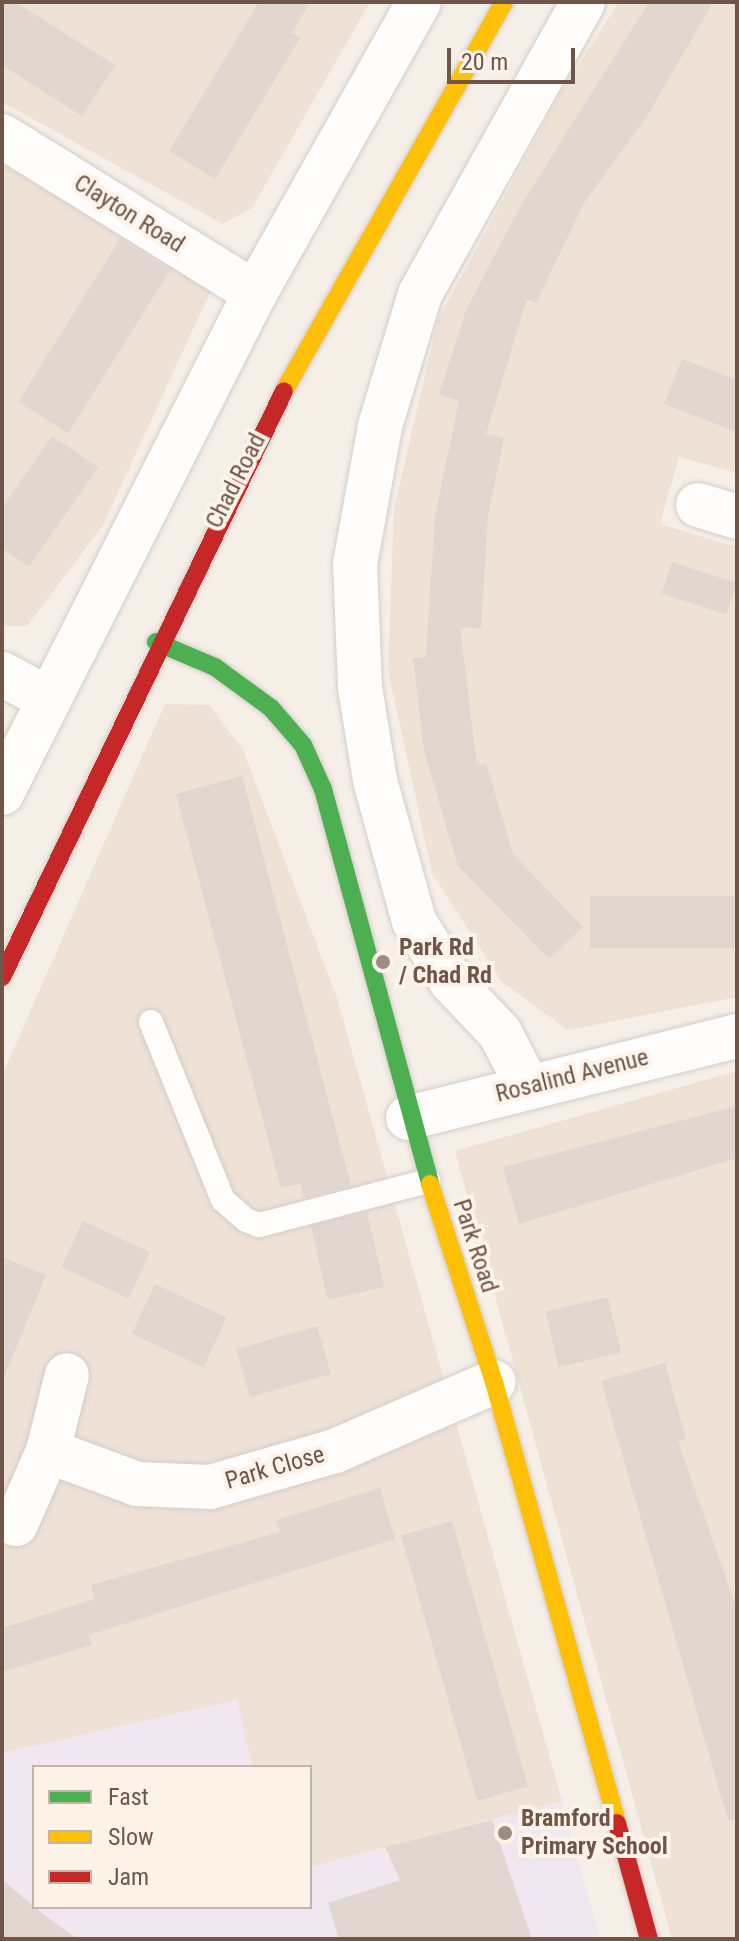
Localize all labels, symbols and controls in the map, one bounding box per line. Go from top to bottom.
scale bar [451,32,579,82]
text: 20 m [461,48,508,76]
street label: Clayton Road [69,169,189,259]
street label: Chad Road [200,429,272,533]
place label: Park Rd / Chad Rd [399,934,492,990]
marker: Park Rd / Chad Rd [374,953,392,971]
street label: Rosalind Avenue [493,1043,651,1109]
street label: Park Road [446,1196,504,1296]
street label: Park Close [222,1440,328,1496]
legend [32,1765,312,1909]
text: Fast [108,1783,149,1811]
place label: Bramford Primary School [521,1805,668,1861]
text: Slow [108,1823,154,1851]
marker: Bramford Primary School [496,1824,514,1842]
text: Jam [108,1863,149,1891]

